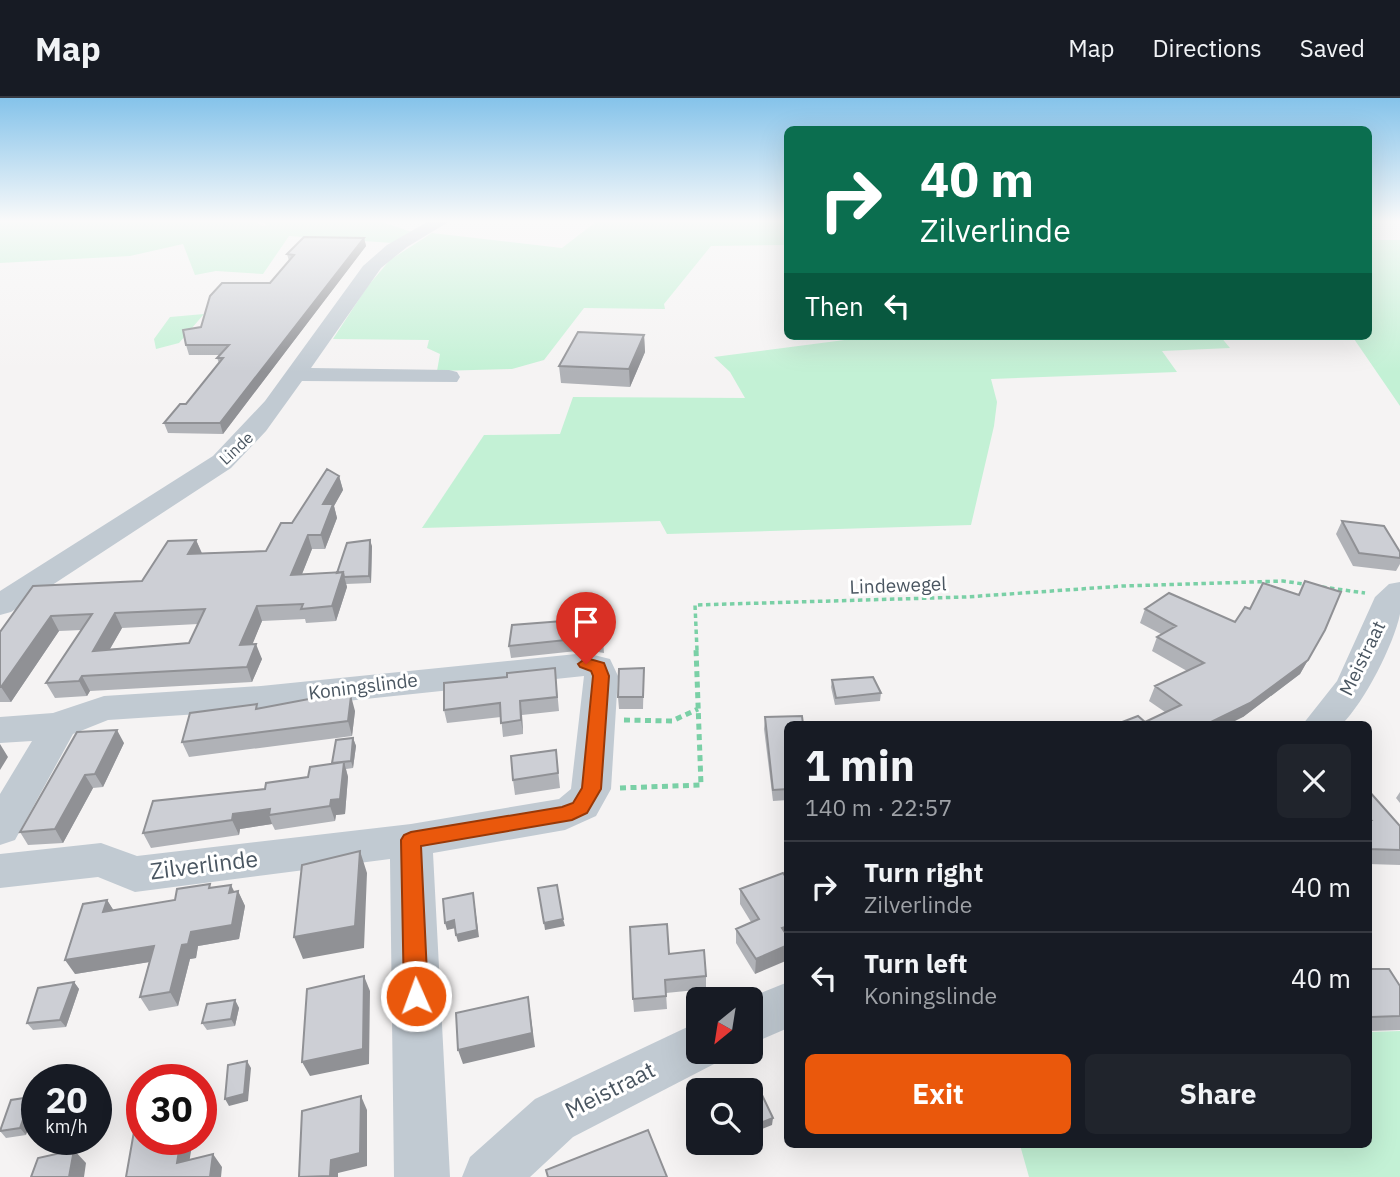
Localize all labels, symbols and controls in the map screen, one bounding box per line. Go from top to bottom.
text: Map [35,27,101,70]
text: Map [1068,32,1114,64]
text: Directions [1152,32,1262,64]
text: Saved [1300,32,1365,64]
text: 40 m [920,147,1034,210]
icon: right [805,154,896,245]
text: Zilverlinde [920,209,1071,251]
icon: left [878,287,916,325]
text: Then [805,289,864,323]
street label: Linde [215,427,257,469]
street label: Lindewegel [849,571,947,599]
pin [556,592,616,664]
icon: arrive [567,603,605,641]
street label: Meistraat [1334,617,1390,699]
street label: Koningslinde [307,667,419,705]
text: 1 min [805,738,915,793]
button: close [1277,744,1351,818]
text: 140 m · 22:57 [805,792,952,822]
street label: Zilverlinde [148,843,259,885]
text: Turn right [864,855,983,889]
icon: right [805,868,843,906]
text: 40 m [1291,870,1351,904]
text: Zilverlinde [864,889,972,919]
text: Turn left [864,946,967,980]
position arrow [379,959,453,1033]
icon: left [805,959,843,997]
text: 40 m [1291,961,1351,995]
text: Koningslinde [864,980,997,1010]
north arrow [686,987,763,1064]
map controls [686,987,763,1155]
street label: Meistraat [559,1054,660,1125]
button: Exit [805,1054,1071,1134]
button: Share [1085,1054,1351,1134]
speed limit sign: 30 [126,1064,217,1155]
text: 20 [45,1077,88,1123]
button: search [686,1078,763,1155]
text: km/h [45,1115,88,1138]

